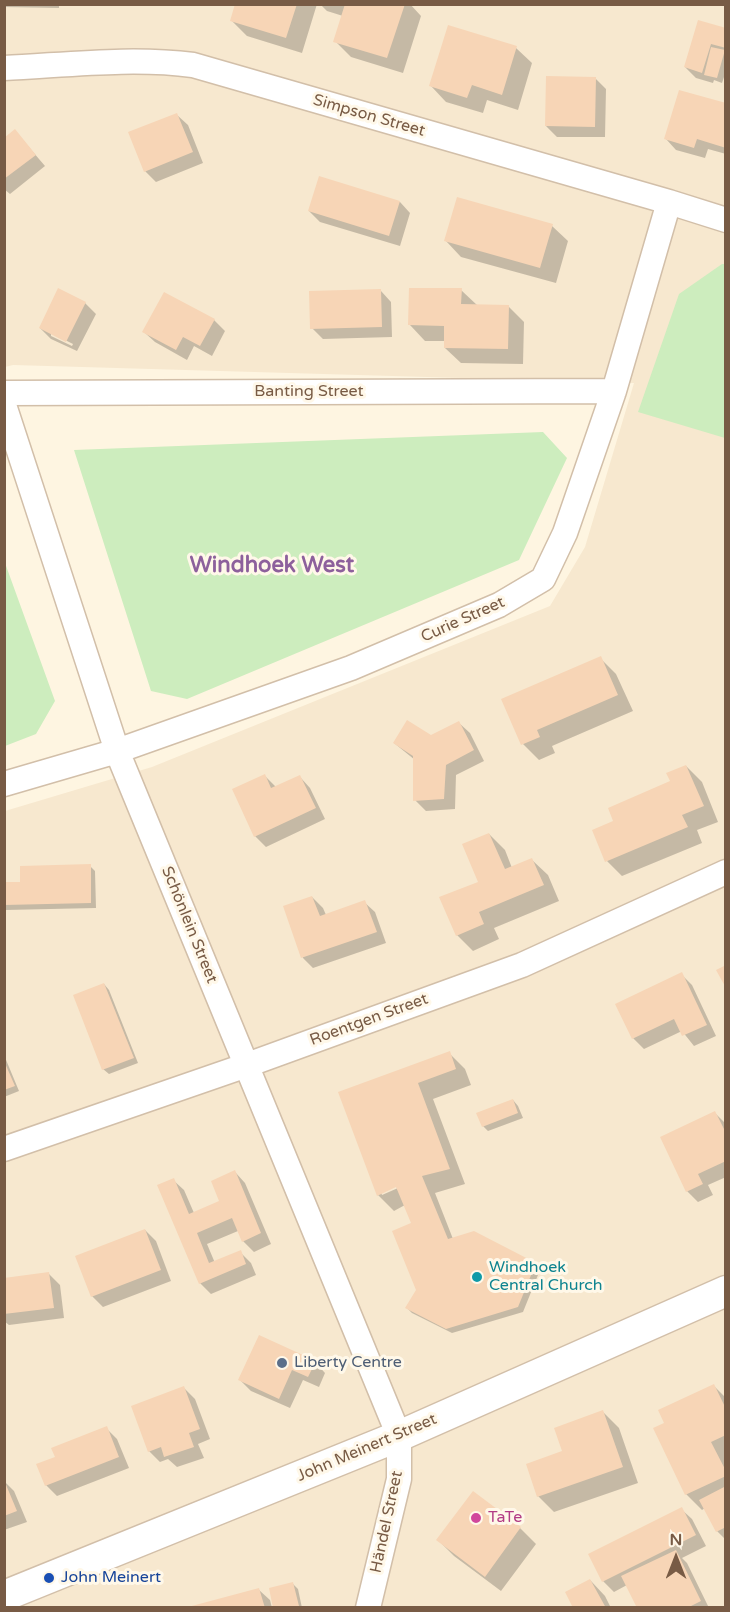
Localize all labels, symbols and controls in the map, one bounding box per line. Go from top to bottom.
street label: Simpson Street [311,91,427,141]
street label: Banting Street [254,382,364,402]
district label: Windhoek West [190,553,354,579]
street label: Curie Street [418,593,508,647]
street label: Schönlein Street [157,864,221,986]
street label: Roentgen Street [307,990,431,1050]
place label: Windhoek Central Church [489,1258,603,1296]
marker: Windhoek Central Church [470,1270,484,1284]
place label: Liberty Centre [294,1353,402,1373]
marker: Liberty Centre [275,1356,289,1370]
street label: John Meinert Street [294,1410,440,1486]
street label: Händel Street [367,1469,407,1575]
place label: TaTe [488,1508,522,1528]
marker: TaTe [469,1511,483,1525]
north arrow [646,1528,706,1588]
text: N [670,1530,682,1550]
place label: John Meinert [61,1568,161,1588]
marker: John Meinert [42,1571,56,1585]

